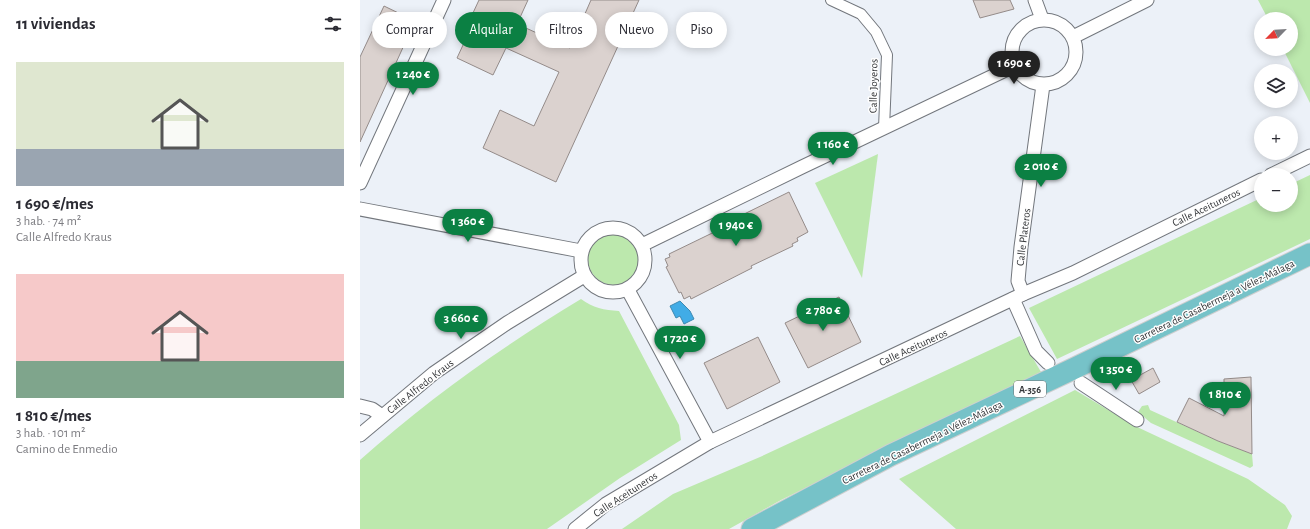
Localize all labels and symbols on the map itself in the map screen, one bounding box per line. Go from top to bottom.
north arrow [1254,12,1298,56]
pin: 1 690 € [977,51,1051,85]
street label: Calle Joyeros [868,59,879,113]
pin: 1 240 € [376,62,450,96]
pin: 1 160 € [796,132,870,166]
pin: 2 010 € [1004,154,1078,188]
street label: Calle Aceituneros [1171,186,1242,229]
street label: Calle Plateros [1014,208,1032,267]
pin: 1 360 € [431,209,505,243]
pin: 1 940 € [699,213,773,247]
street label: Carretera de Casabermeja a Vélez-Málaga [1132,258,1296,345]
pin: 2 780 € [786,298,860,332]
pin: 3 660 € [424,306,498,340]
pin: 1 720 € [643,326,717,360]
street label: Calle Aceituneros [877,327,949,368]
street label: Calle Alfredo Kraus [385,357,456,416]
pin: 1 350 € [1079,357,1153,391]
road number: A-356 [1014,381,1046,397]
pin: 1 810 € [1188,382,1262,416]
street label: Carretera de Casabermeja a Vélez-Málaga [840,399,1004,486]
street label: Calle Aceituneros [591,470,659,519]

